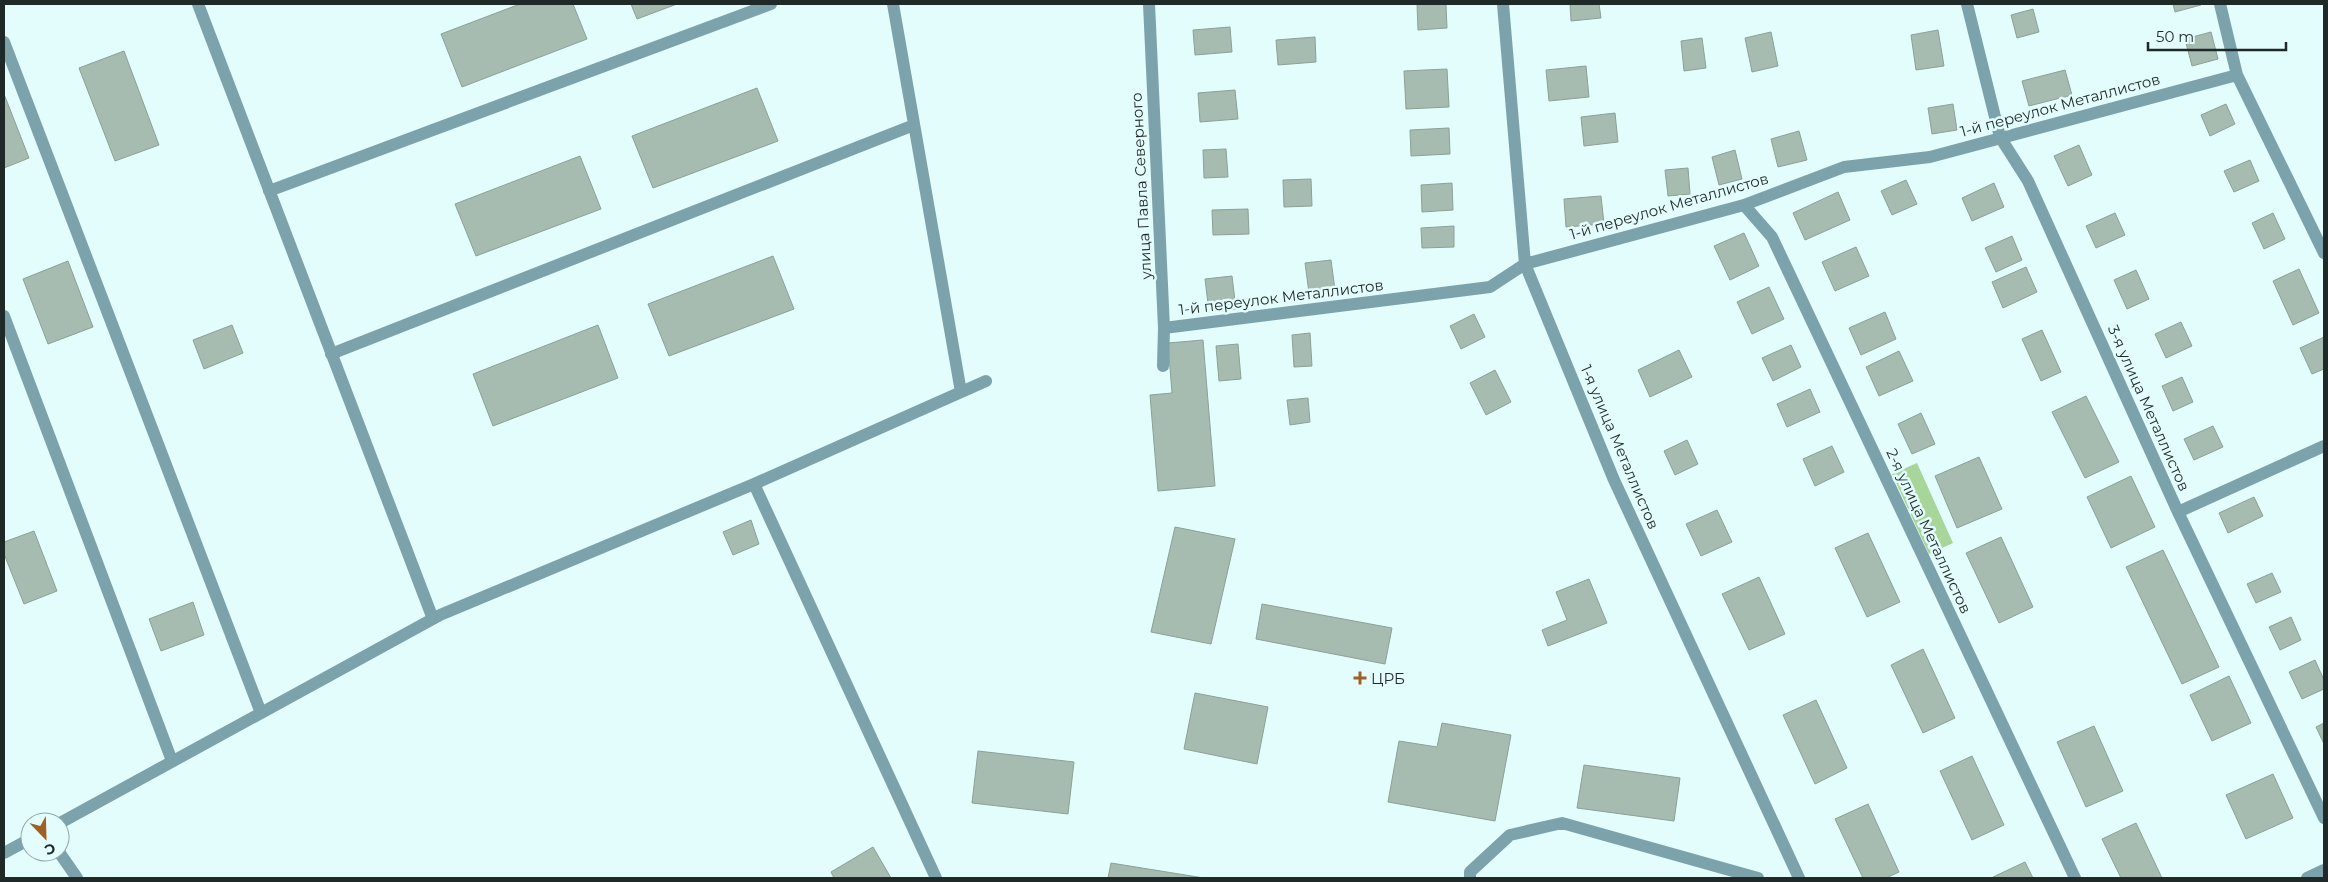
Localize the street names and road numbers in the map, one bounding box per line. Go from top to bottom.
street label: 1-й переулок Металлистов [1958,69,2162,141]
street label: улица Павла Северного [1127,92,1155,281]
street label: 1-й переулок Металлистов [1567,168,1771,244]
street label: 1-й переулок Металлистов [1178,275,1384,319]
street label: 3-я улица Металлистов [2104,322,2194,494]
street label: 1-я улица Металлистов [1577,362,1663,532]
street label: 2-я улица Металлистов [1882,446,1976,616]

